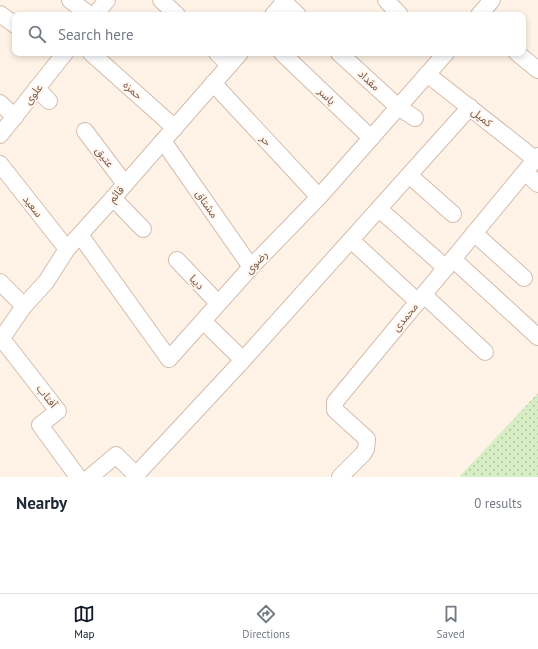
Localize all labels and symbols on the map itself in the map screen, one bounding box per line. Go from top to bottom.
street label: مقداد [355,66,383,94]
street label: حمزه [120,78,146,103]
street label: علوی [21,81,46,107]
street label: یاسر [314,84,339,108]
street label: کمیل [469,104,496,130]
street label: حر [257,131,275,149]
street label: عتیق [93,144,118,171]
street label: قائم [105,183,129,206]
street label: مشتاق [192,187,222,221]
street label: سعید [20,192,46,220]
street label: رضوی [242,247,270,277]
street label: دیبا [187,272,207,292]
street label: محمدی [389,300,421,334]
street label: آفتاب [33,382,61,411]

